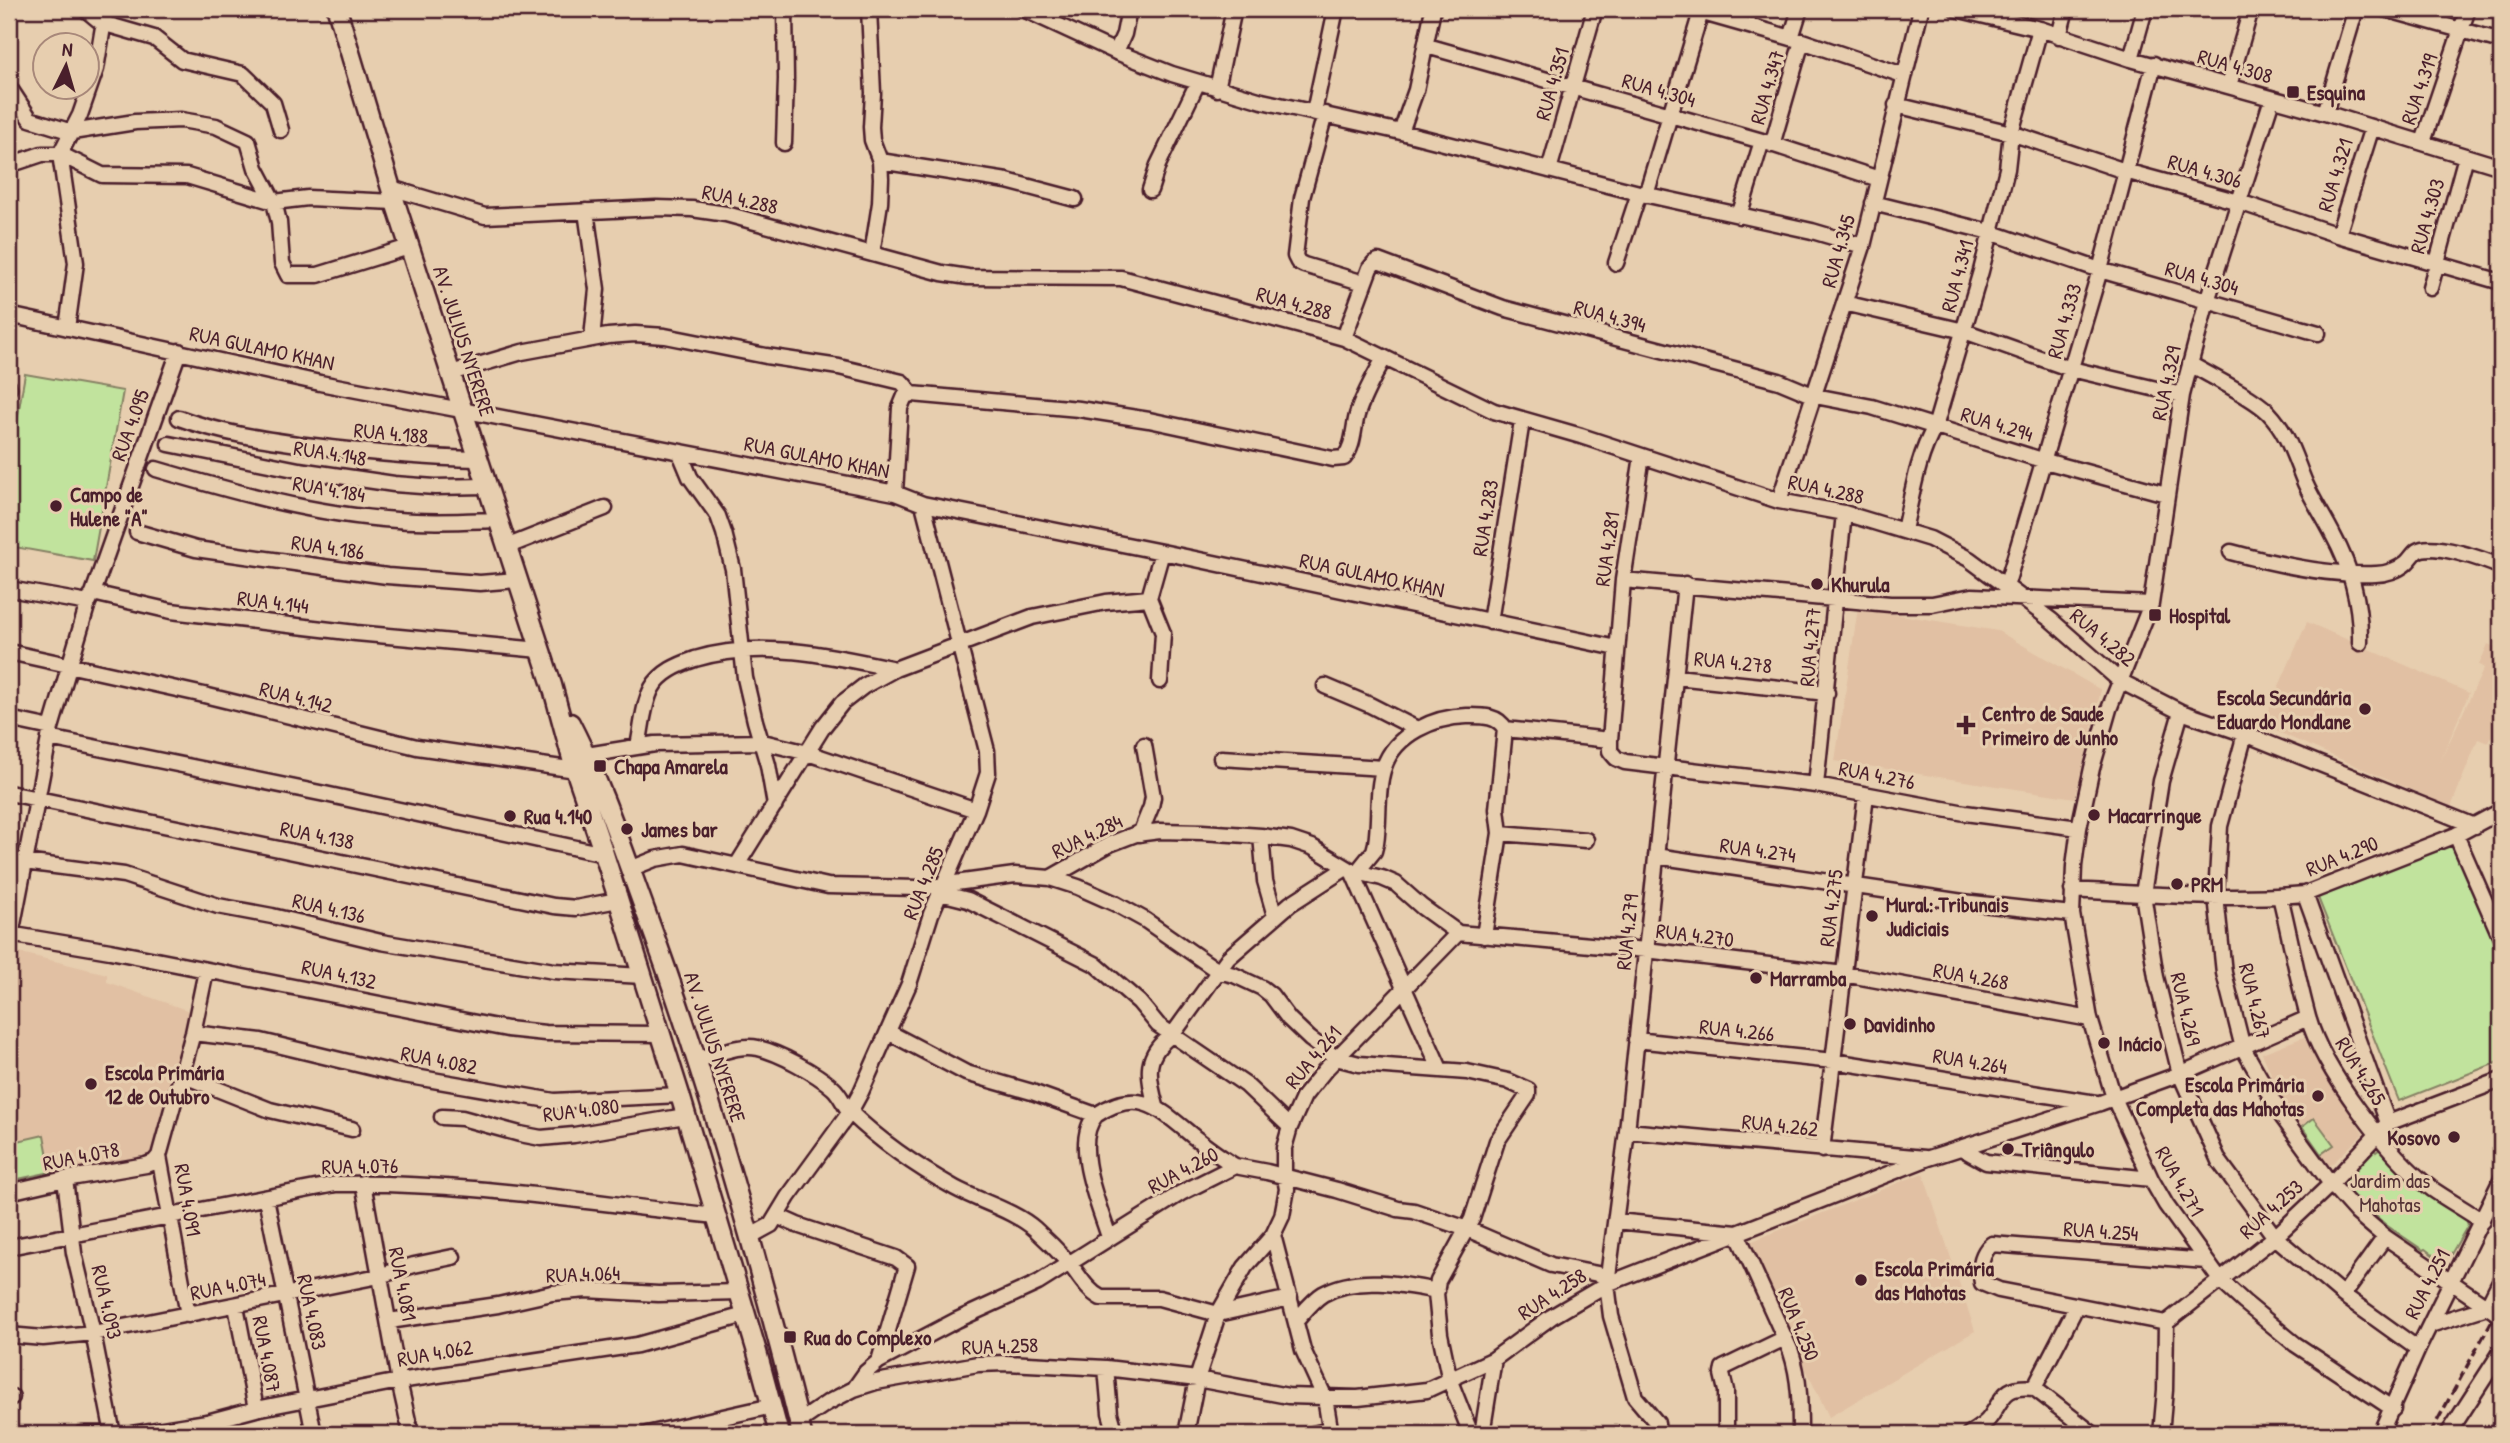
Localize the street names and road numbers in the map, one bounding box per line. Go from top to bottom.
street label: RUA 4.308 [2194,42,2276,90]
street label: RUA 4.351 [1528,44,1576,124]
street label: RUA 4.347 [1743,46,1791,128]
street label: RUA 4.319 [2393,49,2445,128]
street label: RUA 4.304 [1619,66,1699,114]
street label: RUA 4.321 [2310,135,2360,215]
street label: RUA 4.306 [2165,147,2245,195]
street label: RUA 4.303 [2402,175,2452,257]
street label: RUA 4.288 [700,177,780,221]
street label: RUA 4.345 [1814,211,1862,291]
street label: RUA 4.341 [1933,237,1981,315]
street label: RUA 4.304 [2162,254,2242,302]
street label: AV. JULIUS NYERERE [426,262,502,420]
street label: RUA 4.288 [1253,279,1335,327]
street label: RUA 4.333 [2039,280,2089,362]
street label: RUA 4.394 [1571,292,1649,340]
street label: RUA GULAMO KHAN [187,319,337,377]
street label: RUA 4.329 [2144,343,2188,423]
street label: RUA 4.095 [104,385,156,465]
street label: RUA 4.294 [1957,399,2037,449]
street label: RUA 4.188 [353,415,429,451]
street label: RUA GULAMO KHAN [742,429,892,485]
street label: RUA 4.148 [292,433,368,473]
street label: RUA 4.288 [1786,467,1866,511]
street label: RUA 4.184 [290,468,368,510]
street label: RUA 4.283 [1465,478,1505,558]
street label: RUA 4.281 [1587,510,1627,588]
street label: RUA 4.186 [290,528,366,566]
street label: RUA GULAMO KHAN [1297,546,1447,604]
street label: RUA 4.144 [236,583,311,621]
street label: RUA 4.282 [2064,601,2142,673]
street label: RUA 4.277 [1792,606,1828,688]
street label: RUA 4.278 [1693,644,1773,680]
street label: RUA 4.142 [257,674,336,720]
street label: RUA 4.276 [1836,753,1918,797]
street label: RUA 4.284 [1047,806,1127,866]
street label: RUA 4.138 [278,814,356,856]
street label: RUA 4.290 [2302,828,2382,884]
street label: RUA 4.274 [1718,830,1798,870]
street label: RUA 4.285 [895,842,951,924]
street label: RUA 4.275 [1812,868,1850,948]
street label: RUA 4.136 [290,886,368,930]
street label: RUA 4.279 [1609,892,1645,972]
street label: RUA 4.270 [1654,916,1736,954]
street label: RUA 4.132 [299,952,379,996]
street label: RUA 4.268 [1931,955,2011,997]
street label: RUA 4.267 [2232,960,2278,1042]
street label: AV. JULIUS NYERERE [677,968,753,1126]
street label: RUA 4.269 [2163,969,2209,1049]
street label: RUA 4.266 [1698,1012,1776,1048]
street label: RUA 4.261 [1278,1019,1348,1095]
street label: RUA 4.265 [2329,1031,2393,1111]
street label: RUA 4.082 [399,1038,480,1082]
street label: RUA 4.264 [1931,1041,2009,1081]
street label: RUA 4.080 [541,1091,621,1129]
street label: RUA 4.262 [1740,1107,1820,1143]
street label: RUA 4.078 [40,1134,122,1178]
street label: RUA 4.260 [1143,1139,1223,1201]
street label: RUA 4.271 [2148,1141,2212,1221]
street label: RUA 4.076 [321,1151,399,1181]
street label: RUA 4.091 [167,1161,209,1239]
street label: RUA 4.253 [2233,1173,2309,1245]
street label: RUA 4.254 [2063,1214,2140,1248]
street label: RUA 4.251 [2397,1244,2457,1324]
street label: RUA 4.081 [382,1245,424,1323]
street label: RUA 4.064 [545,1258,621,1290]
street label: RUA 4.258 [1512,1261,1592,1327]
street label: RUA 4.093 [84,1262,130,1342]
street label: RUA 4.074 [188,1264,268,1308]
street label: RUA 4.083 [290,1272,334,1352]
street label: RUA 4.250 [1771,1283,1827,1365]
street label: RUA 4.087 [245,1313,289,1395]
street label: RUA 4.258 [961,1330,1039,1362]
street label: RUA 4.062 [395,1332,475,1374]

